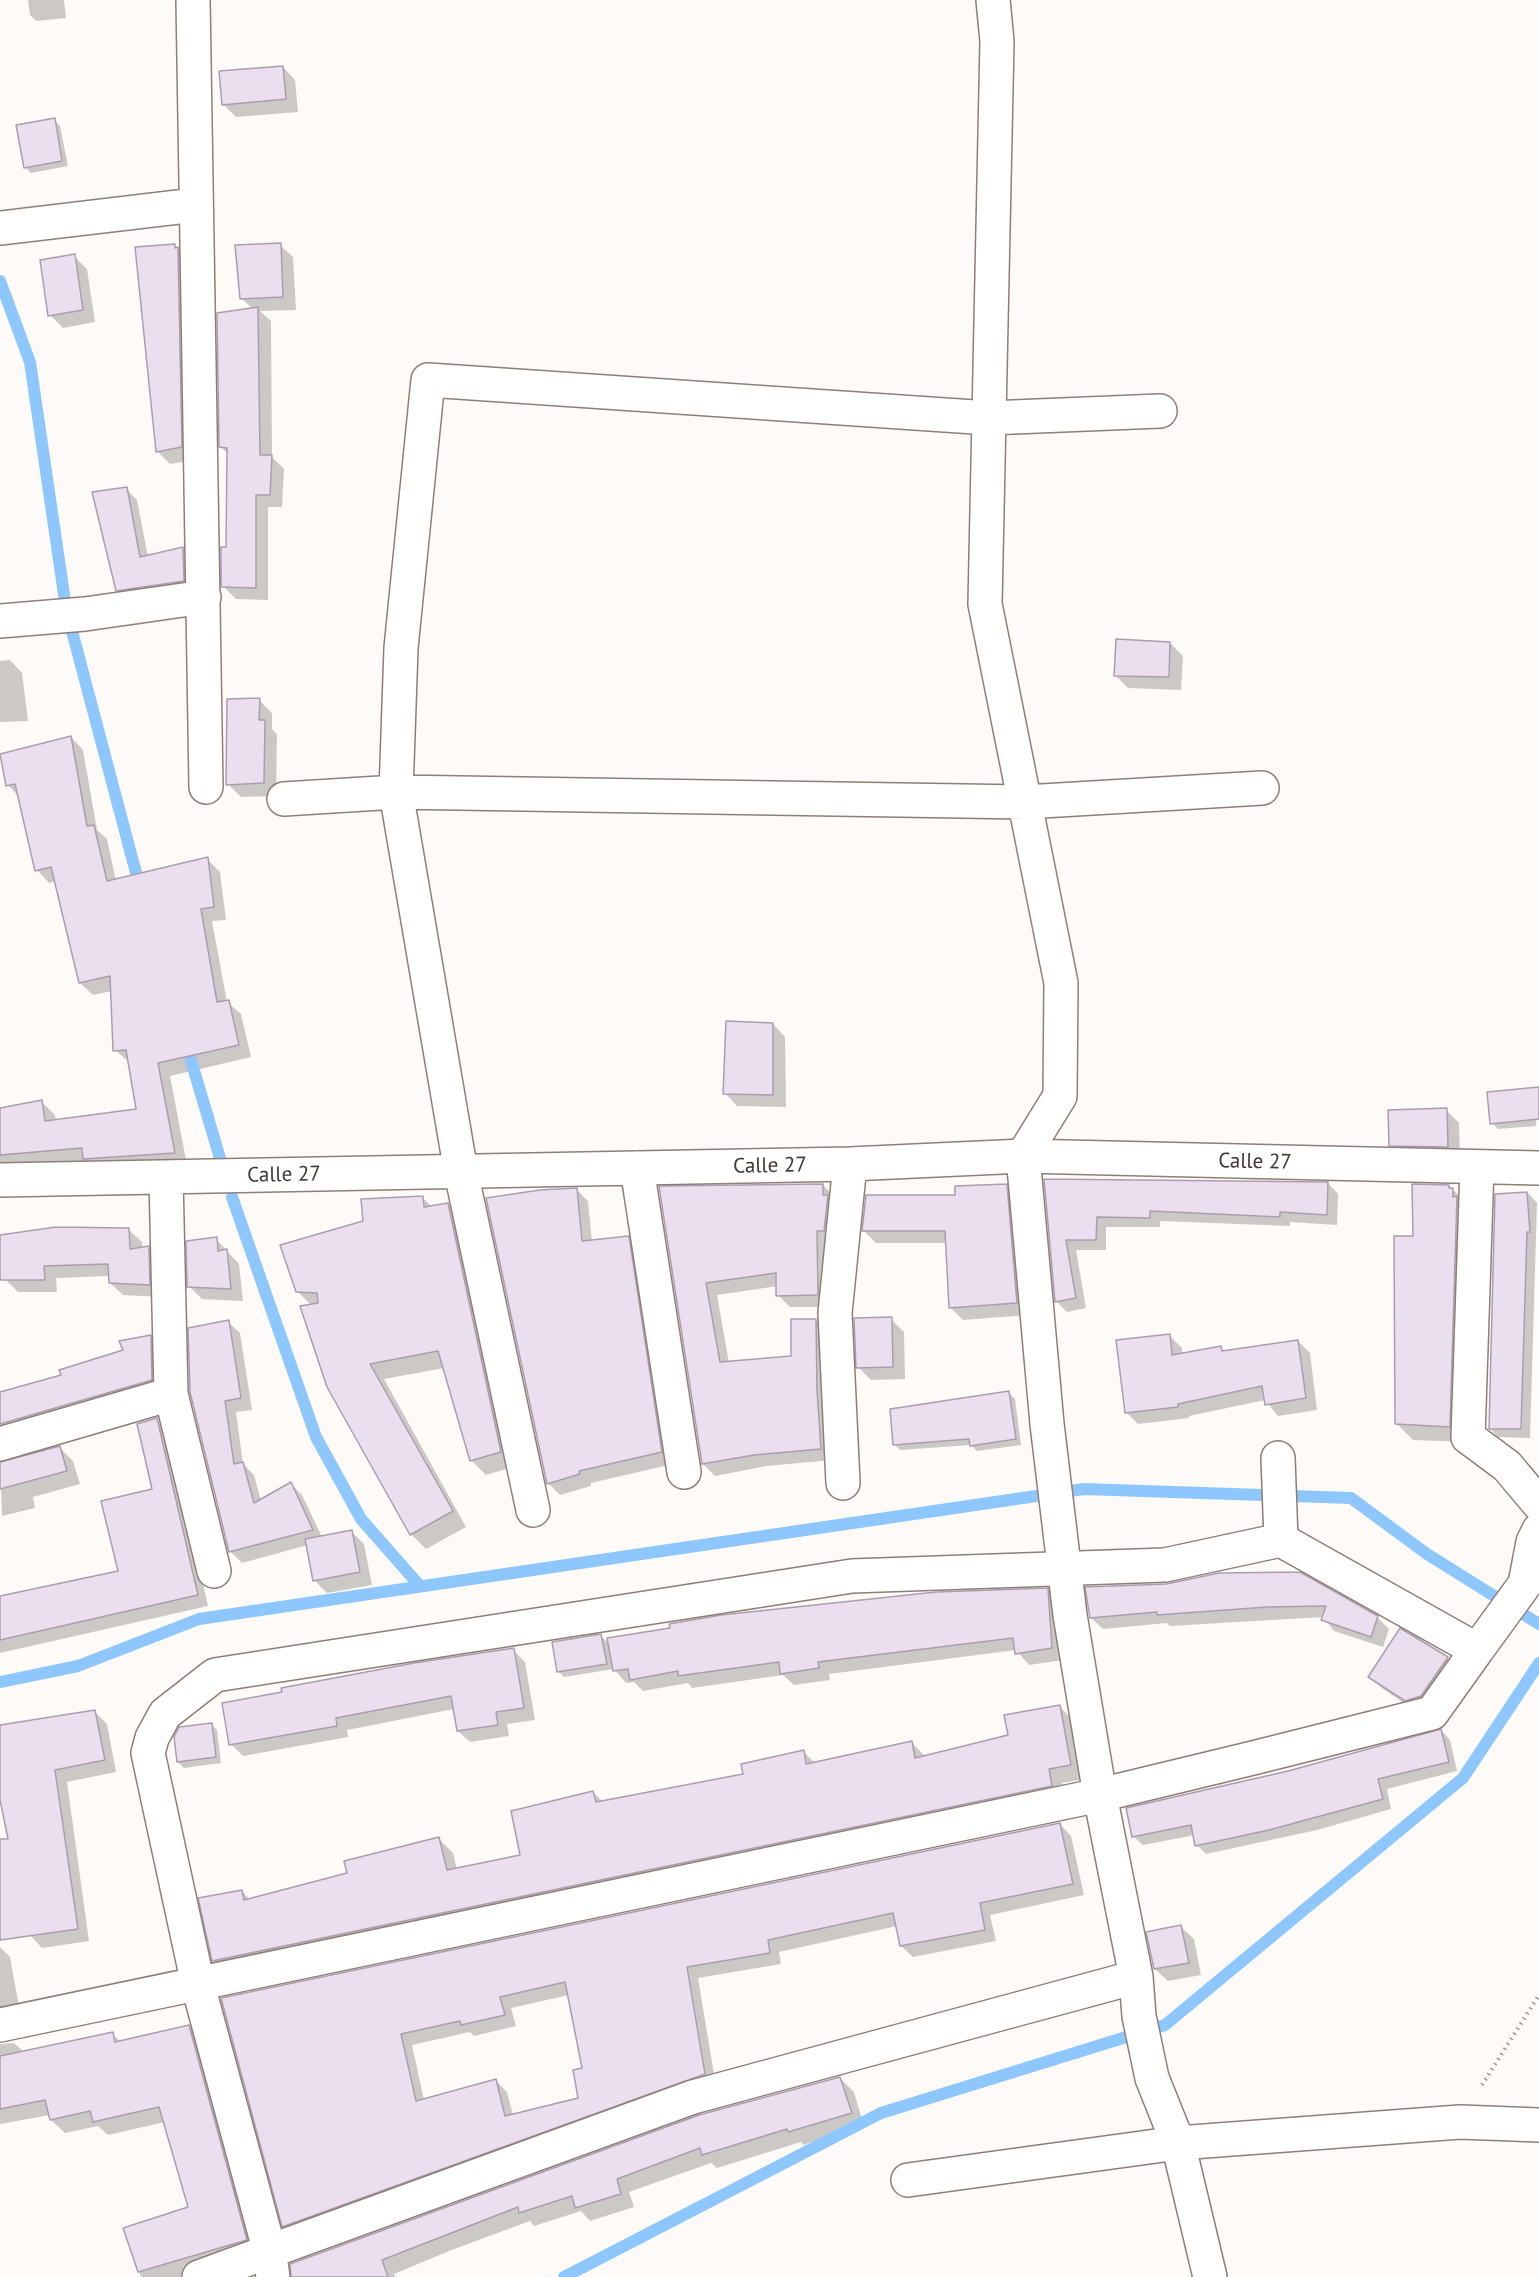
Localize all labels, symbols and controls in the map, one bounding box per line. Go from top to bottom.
street label: Calle 27 [1218,1149,1292,1175]
street label: Calle 27 [733,1153,807,1179]
street label: Calle 27 [247,1162,321,1188]

